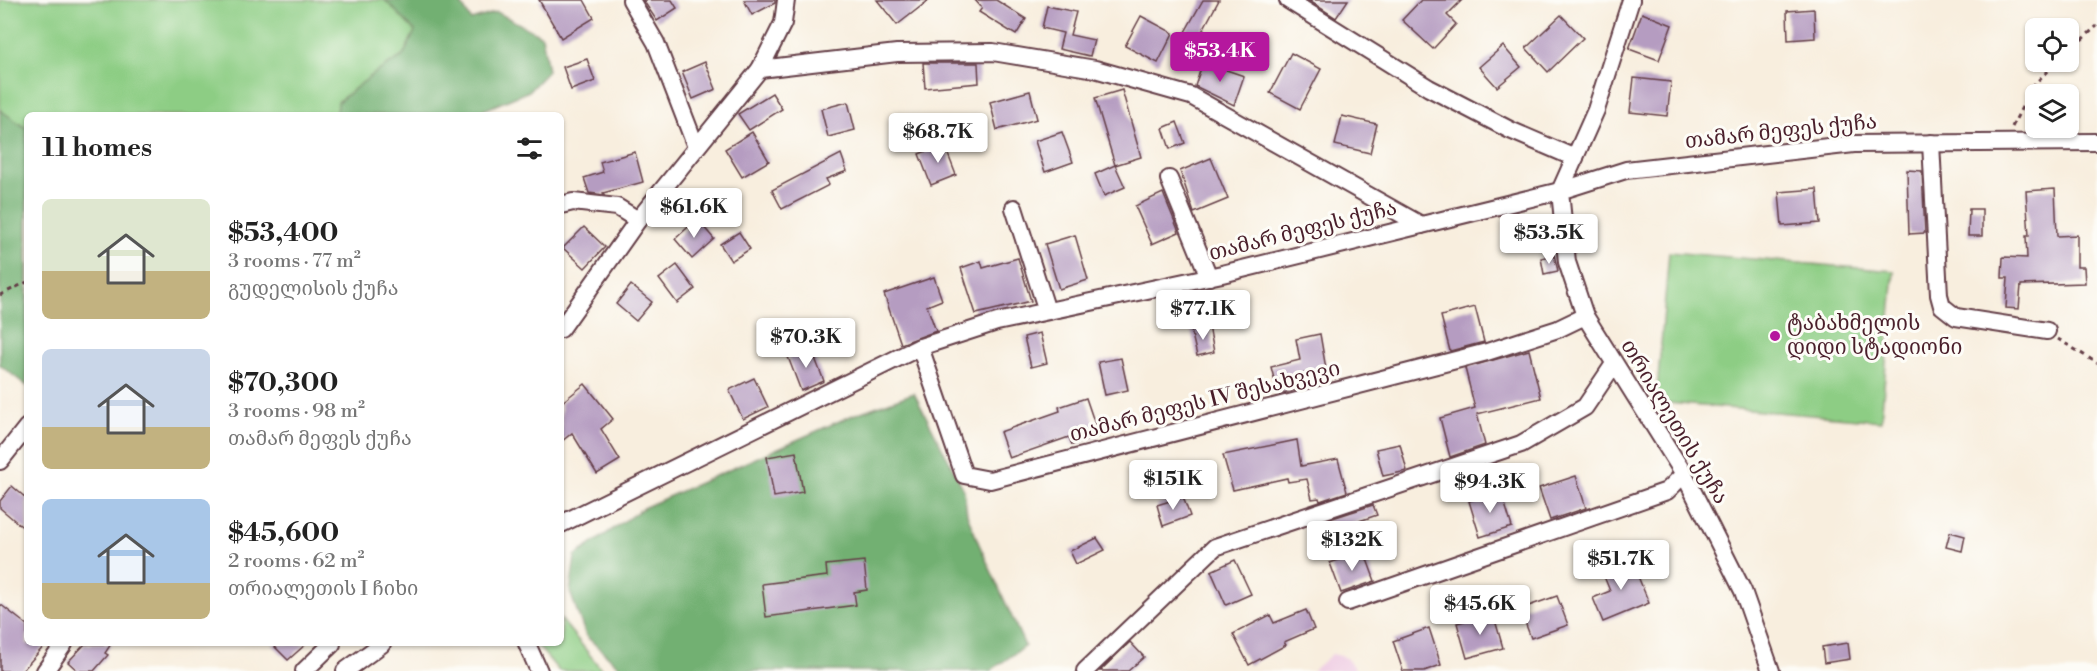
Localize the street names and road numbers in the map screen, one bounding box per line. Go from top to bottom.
street label: თამარ მეფეს ქუჩა [1684,109,1878,155]
street label: თამარ მეფეს ქუჩა [1206,195,1400,267]
street label: თრიალეთის ქუჩა [1615,335,1733,509]
street label: თამარ მეფეს IV შესახვევი [1067,356,1343,448]

